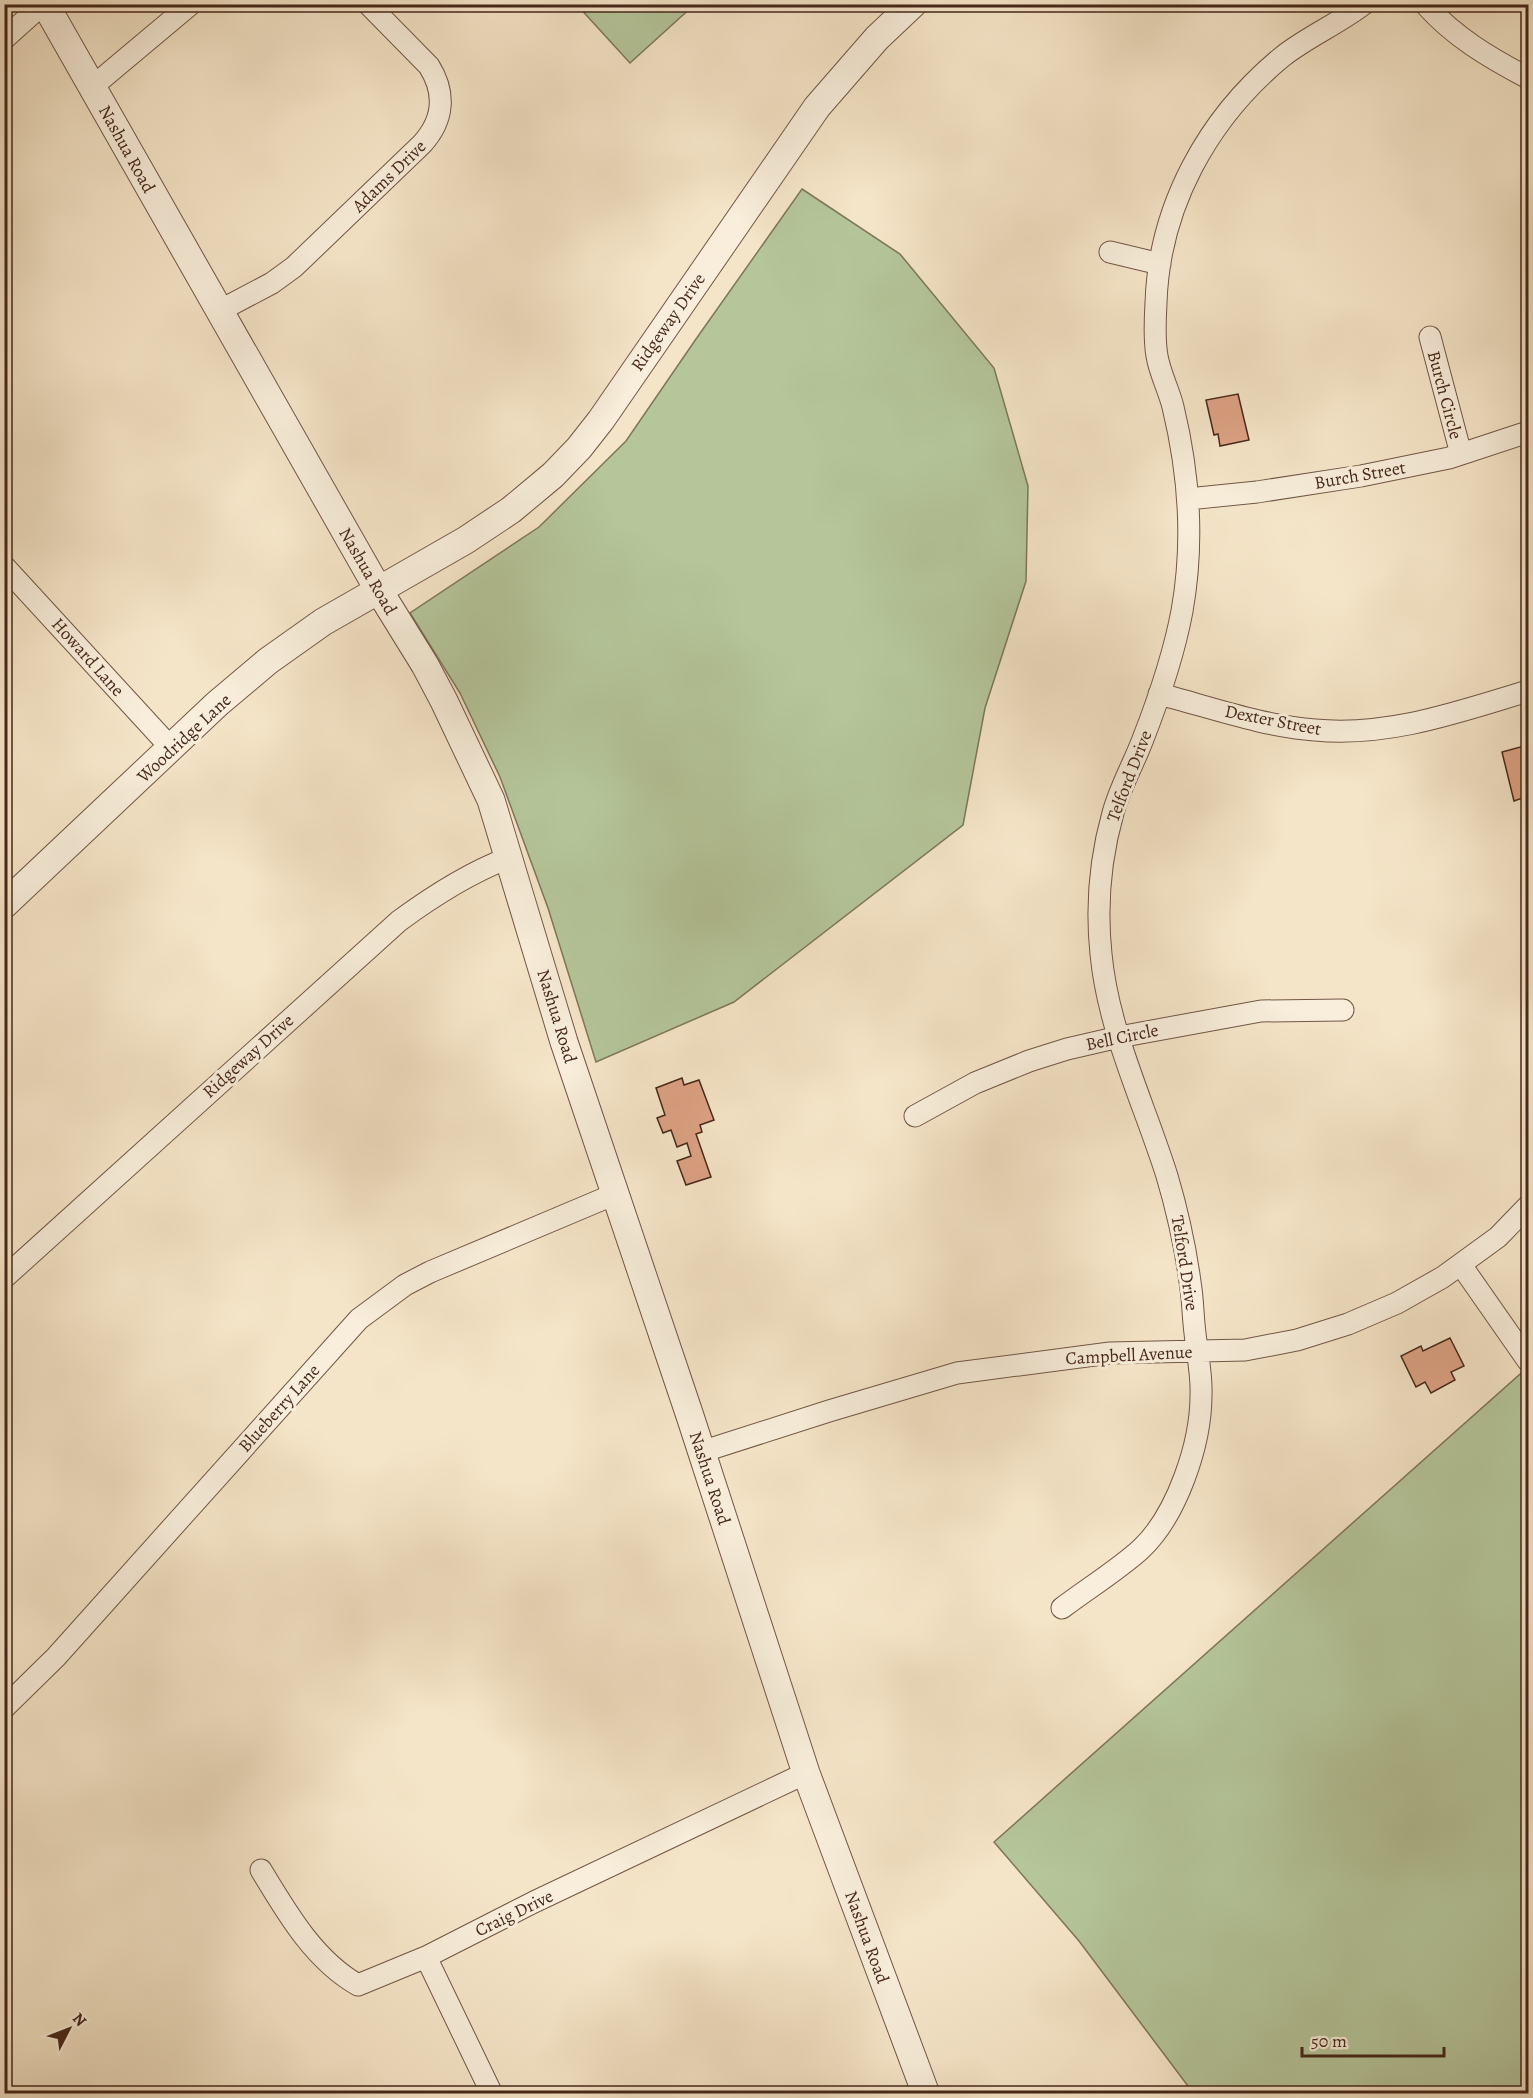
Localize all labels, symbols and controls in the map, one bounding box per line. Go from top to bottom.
street label: Nashua Road [93,101,161,198]
street label: Adams Drive [346,135,431,218]
street label: Ridgeway Drive [625,268,711,376]
street label: Burch Circle [1422,348,1468,442]
street label: Burch Street [1312,455,1408,495]
street label: Nashua Road [333,523,403,619]
street label: Howard Lane [46,613,130,701]
street label: Woodridge Lane [131,688,236,789]
street label: Dexter Street [1223,699,1323,741]
street label: Telford Drive [1101,727,1157,825]
street label: Nashua Road [531,966,583,1066]
street label: Ridgeway Drive [197,1009,299,1103]
street label: Bell Circle [1083,1018,1161,1056]
street label: Telford Drive [1166,1214,1204,1312]
street label: Campbell Avenue [1065,1340,1193,1370]
street label: Blueberry Lane [233,1359,325,1457]
street label: Nashua Road [684,1428,737,1528]
street label: Craig Drive [471,1884,557,1942]
street label: Nashua Road [839,1887,895,1987]
north arrow [39,1999,99,2059]
text: N [67,2008,92,2032]
scale bar [1302,2020,1444,2058]
text: 50 m [1311,2029,1347,2053]

